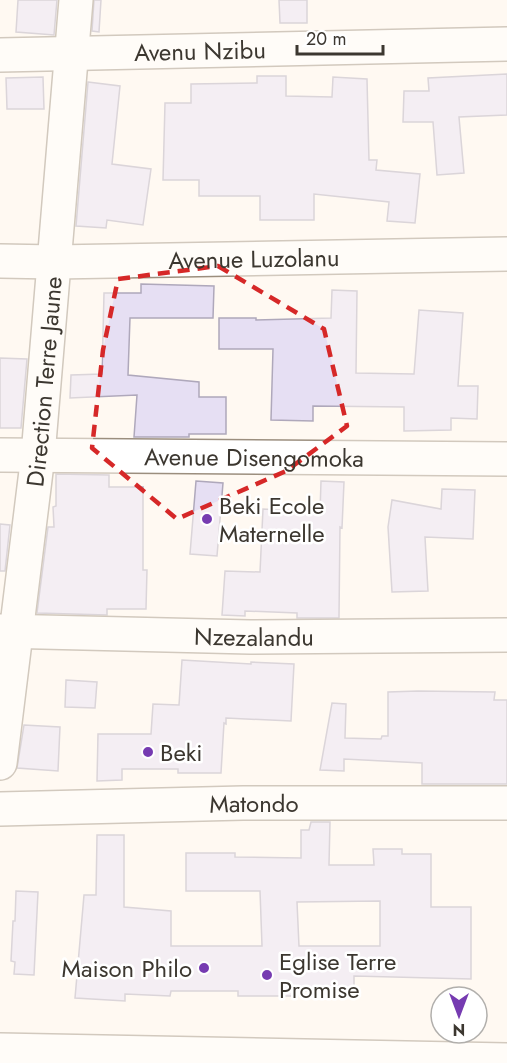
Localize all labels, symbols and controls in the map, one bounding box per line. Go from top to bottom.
scale bar [297,18,382,56]
text: 20 m [306,26,346,52]
street label: Avenu Nzibu [134,32,266,70]
street label: Avenue Luzolanu [168,239,340,277]
street label: Direction Terre Jaune [17,275,70,489]
street label: Avenue Disengomoka [144,439,364,475]
place label: Beki Ecole Maternelle [219,488,325,551]
marker: Beki Ecole Maternelle [200,512,214,526]
street label: Nzezalandu [194,618,314,655]
place label: Beki [160,735,203,770]
marker: Beki [141,745,155,759]
street label: Matondo [209,786,299,821]
place label: Eglise Terre Promise [279,944,396,1007]
place label: Maison Philo [62,951,192,986]
marker: Maison Philo [197,961,211,975]
marker: Eglise Terre Promise [260,968,274,982]
north arrow [429,985,489,1045]
text: N [453,1018,465,1041]

